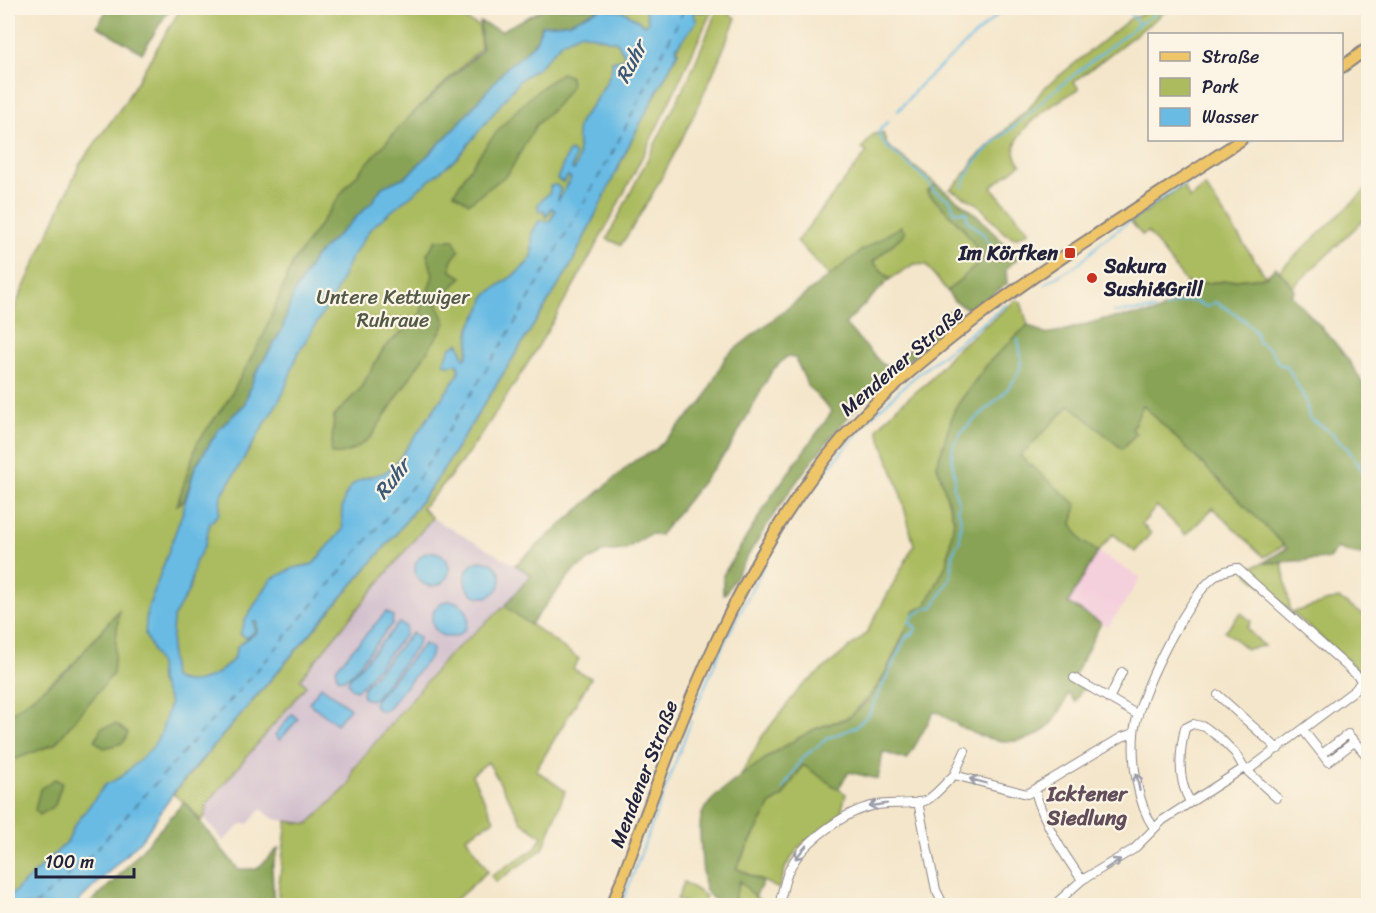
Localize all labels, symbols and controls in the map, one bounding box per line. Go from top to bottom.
water label: Ruhr [604,30,660,90]
legend [1148,33,1343,141]
text: Straße [1202,41,1259,73]
text: Park [1202,71,1239,103]
text: Wasser [1202,101,1260,133]
place label: Im Körfken [958,236,1058,271]
marker: Im Körfken [1063,246,1077,260]
place label: Sakura Sushi&Grill [1103,249,1204,307]
marker: Sakura Sushi&Grill [1085,271,1099,285]
park label: Untere Kettwiger Ruhraue [317,280,470,338]
street label: Mendener Straße [832,297,972,425]
water label: Ruhr [364,447,423,508]
street label: Mendener Straße [600,695,688,853]
one-way arrow [1132,773,1143,793]
one-way arrow [969,775,988,786]
district label: Icktener Siedlung [1046,775,1129,837]
one-way arrow [869,800,888,811]
scale bar [36,841,134,879]
one-way arrow [794,844,808,859]
text: 100 m [45,846,94,878]
one-way arrow [1105,857,1122,870]

